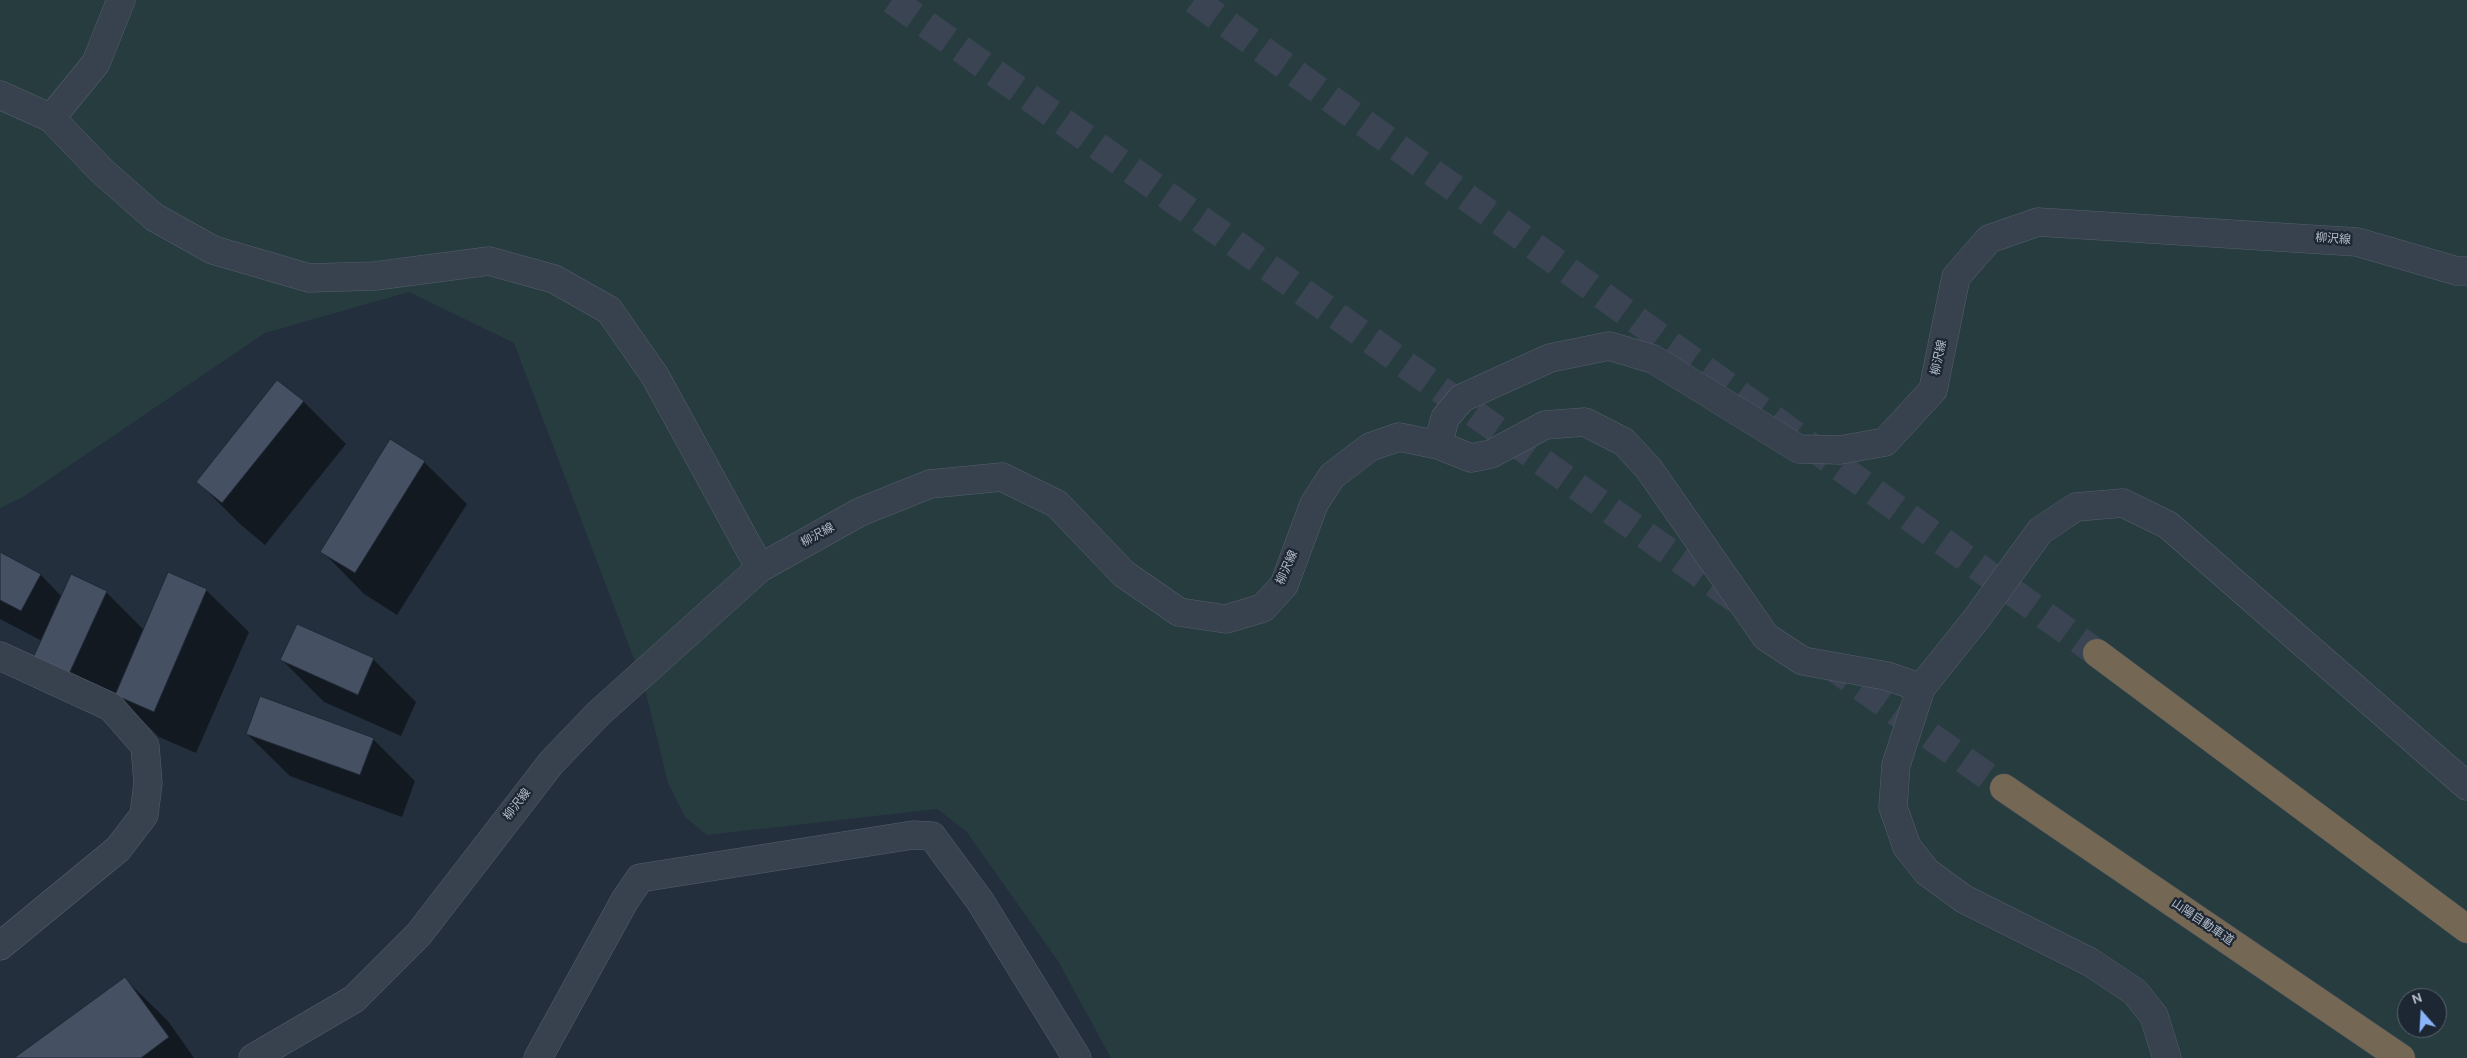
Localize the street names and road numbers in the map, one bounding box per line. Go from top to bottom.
street label: 柳沢線 [2315,232,2351,248]
street label: 柳沢線 [1929,339,1951,377]
street label: 柳沢線 [799,521,837,551]
street label: 柳沢線 [1274,549,1302,587]
street label: 柳沢線 [501,786,535,824]
street label: 山陽自動車道 [2168,897,2236,949]

